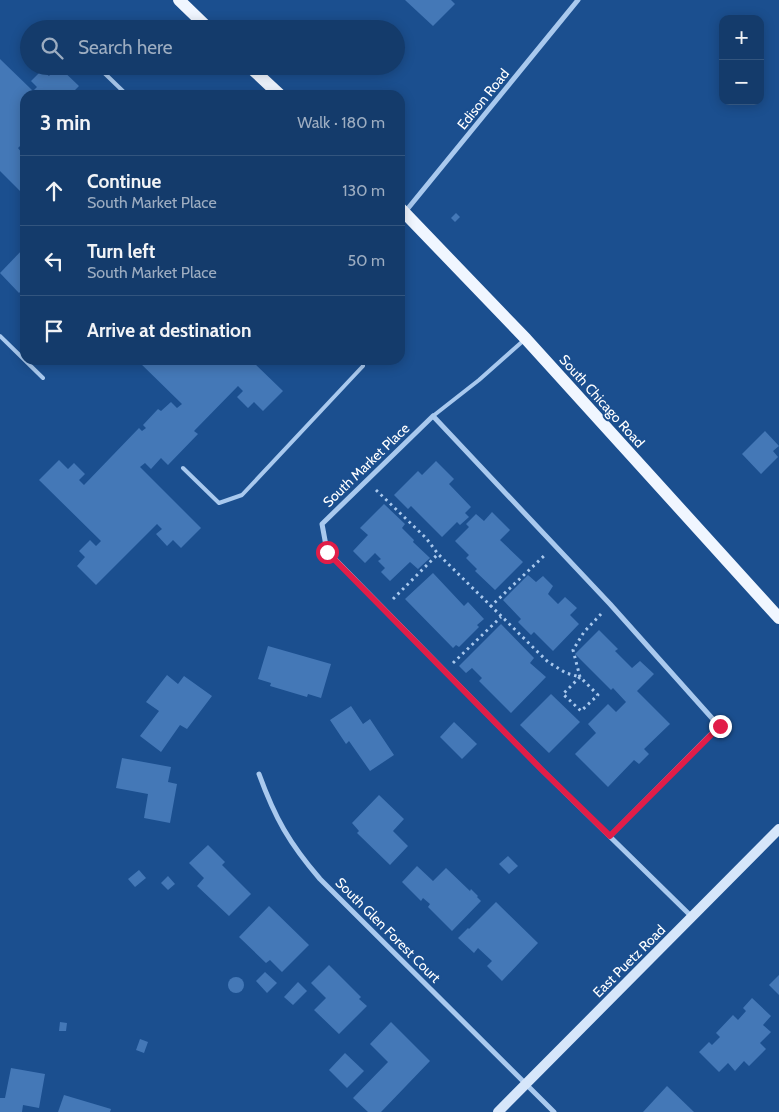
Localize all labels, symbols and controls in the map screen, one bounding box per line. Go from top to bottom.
map controls [719,15,764,105]
button: + [719,15,764,60]
search box [20,20,405,75]
icon: search [38,34,66,62]
text: Search here [78,36,172,59]
button: − [719,60,764,105]
street label: Edison Road [453,65,513,133]
text: 3 min [40,110,91,135]
text: Walk · 180 m [297,113,385,132]
text: Continue [87,170,161,193]
icon: ahead [40,177,68,205]
text: 130 m [342,181,385,200]
text: South Market Place [87,193,217,212]
text: Turn left [87,240,155,263]
icon: left [40,247,68,275]
text: 50 m [348,251,385,270]
text: South Market Place [87,263,217,282]
icon: arrive [40,317,68,345]
text: Arrive at destination [87,319,251,342]
street label: South Chicago Road [555,351,649,451]
street label: South Market Place [319,419,413,511]
route start [316,541,339,564]
route end [709,715,732,738]
street label: South Glen Forest Court [332,874,445,987]
street label: East Puetz Road [589,921,669,1001]

